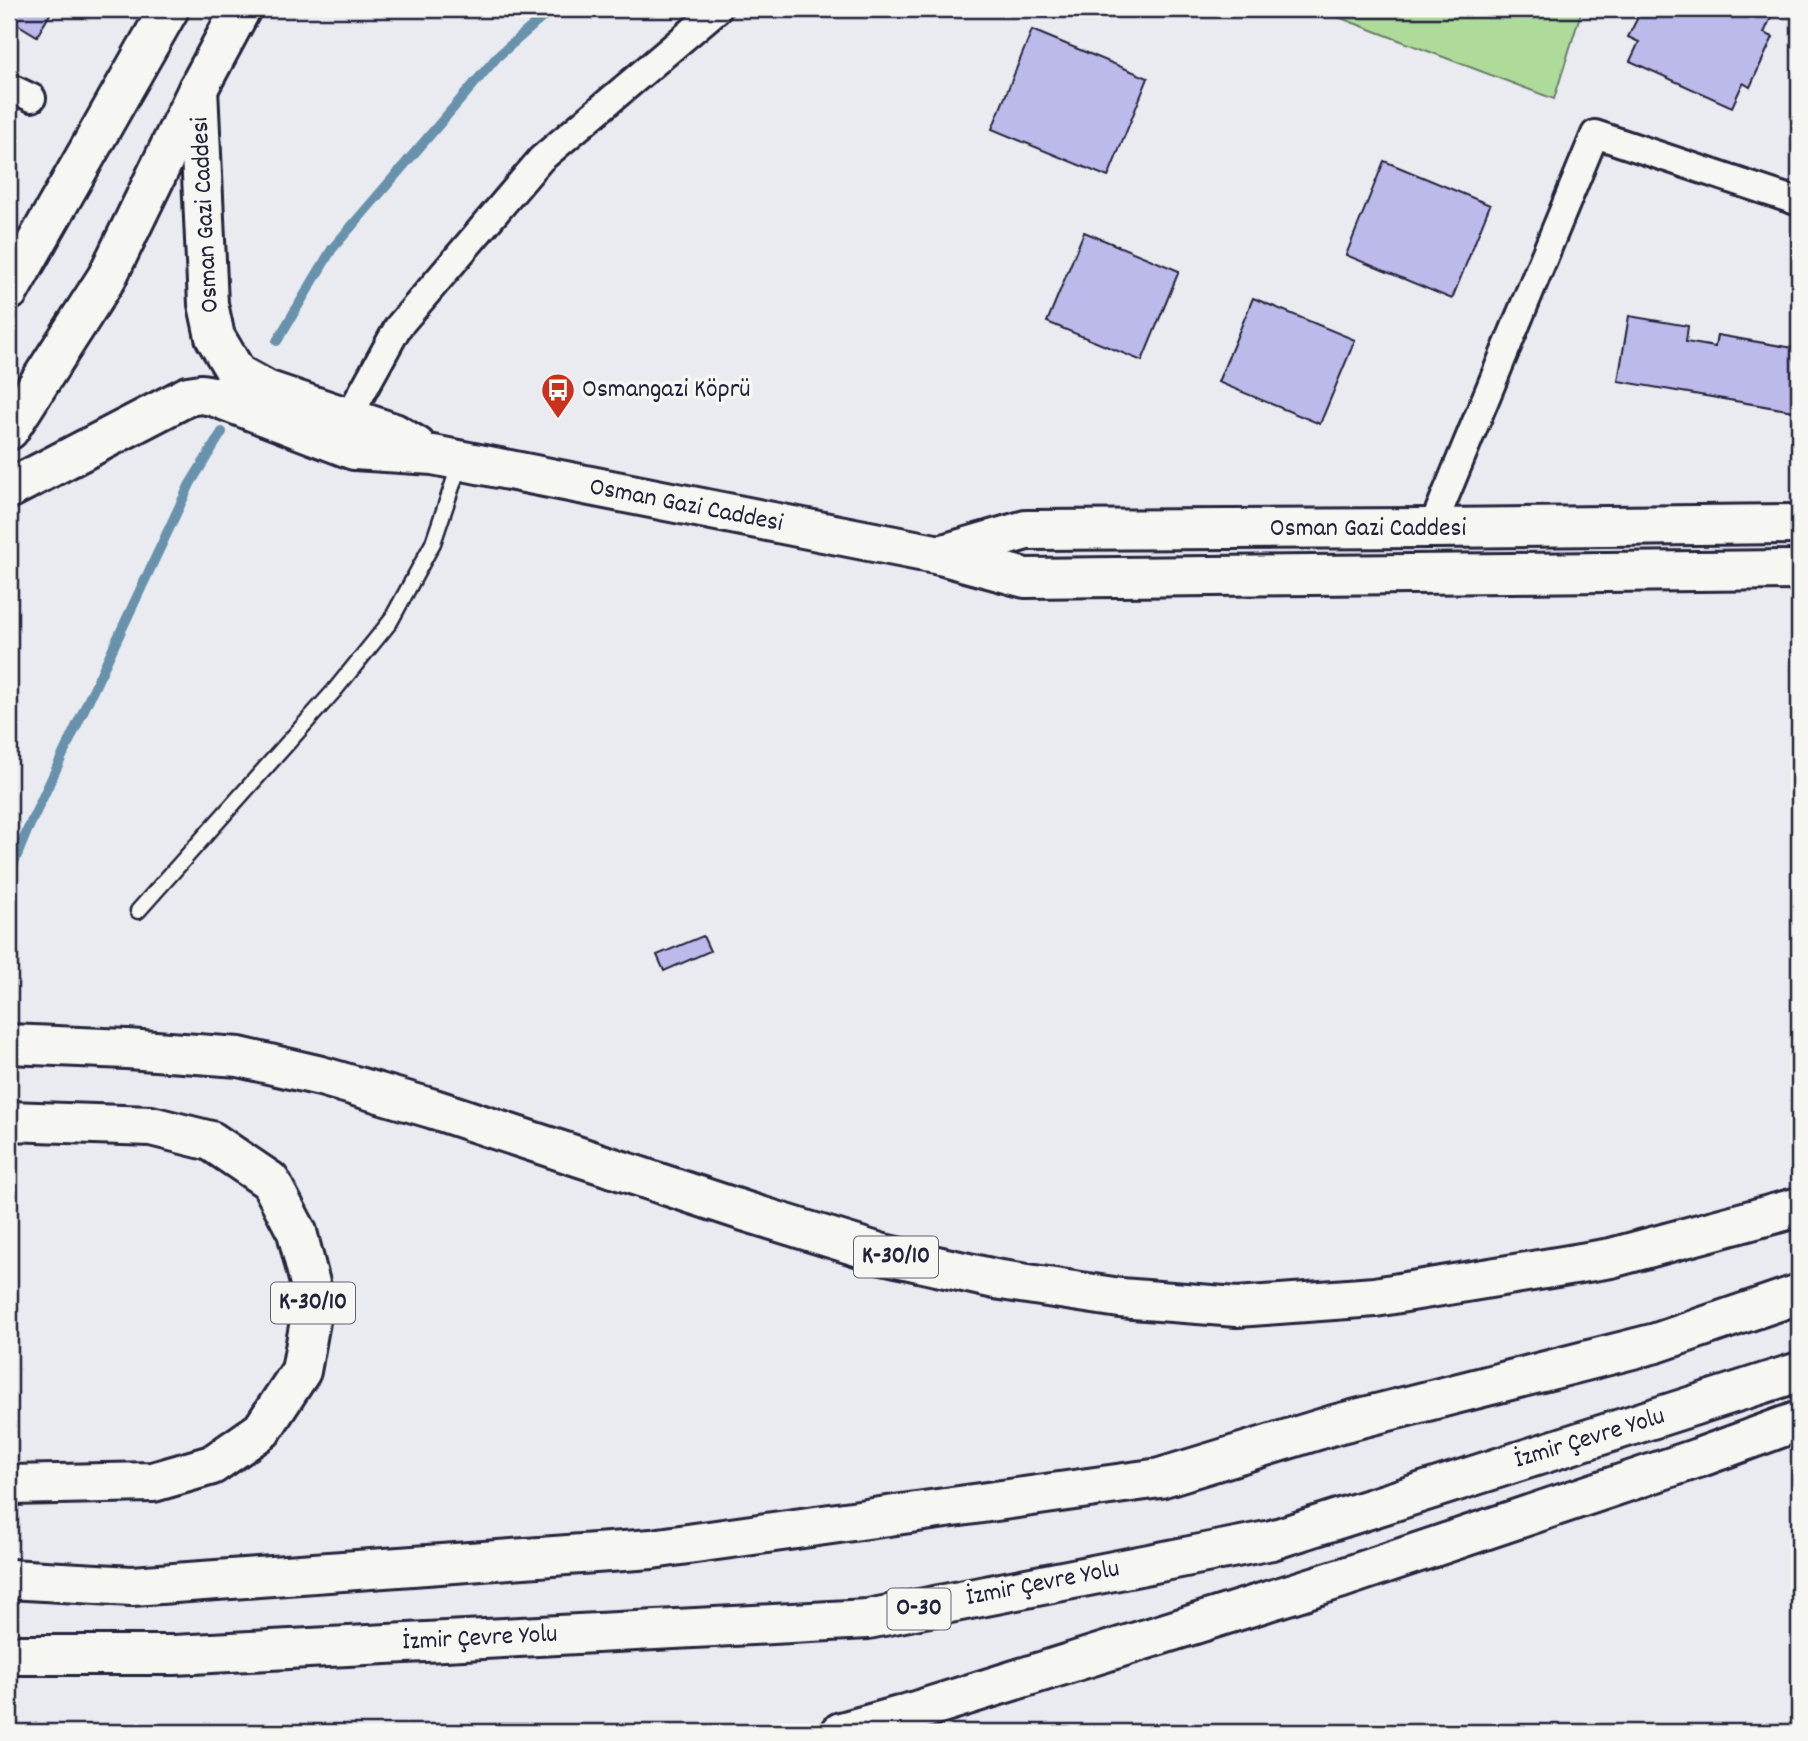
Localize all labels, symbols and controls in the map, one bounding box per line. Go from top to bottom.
street label: Osman Gazi Caddesi [182,116,230,314]
bus stop icon: Osmangazi Köprü [539,371,577,420]
place label: Osmangazi Köprü [582,372,751,409]
street label: Osman Gazi Caddesi [586,469,786,543]
street label: Osman Gazi Caddesi [1270,511,1466,548]
road number: K-30/10 [854,1237,938,1278]
road number: K-30/10 [271,1282,355,1324]
street label: İzmir Çevre Yolu [1510,1399,1670,1479]
street label: İzmir Çevre Yolu [963,1551,1123,1617]
road number: O-30 [888,1588,950,1630]
street label: İzmir Çevre Yolu [402,1616,558,1662]

